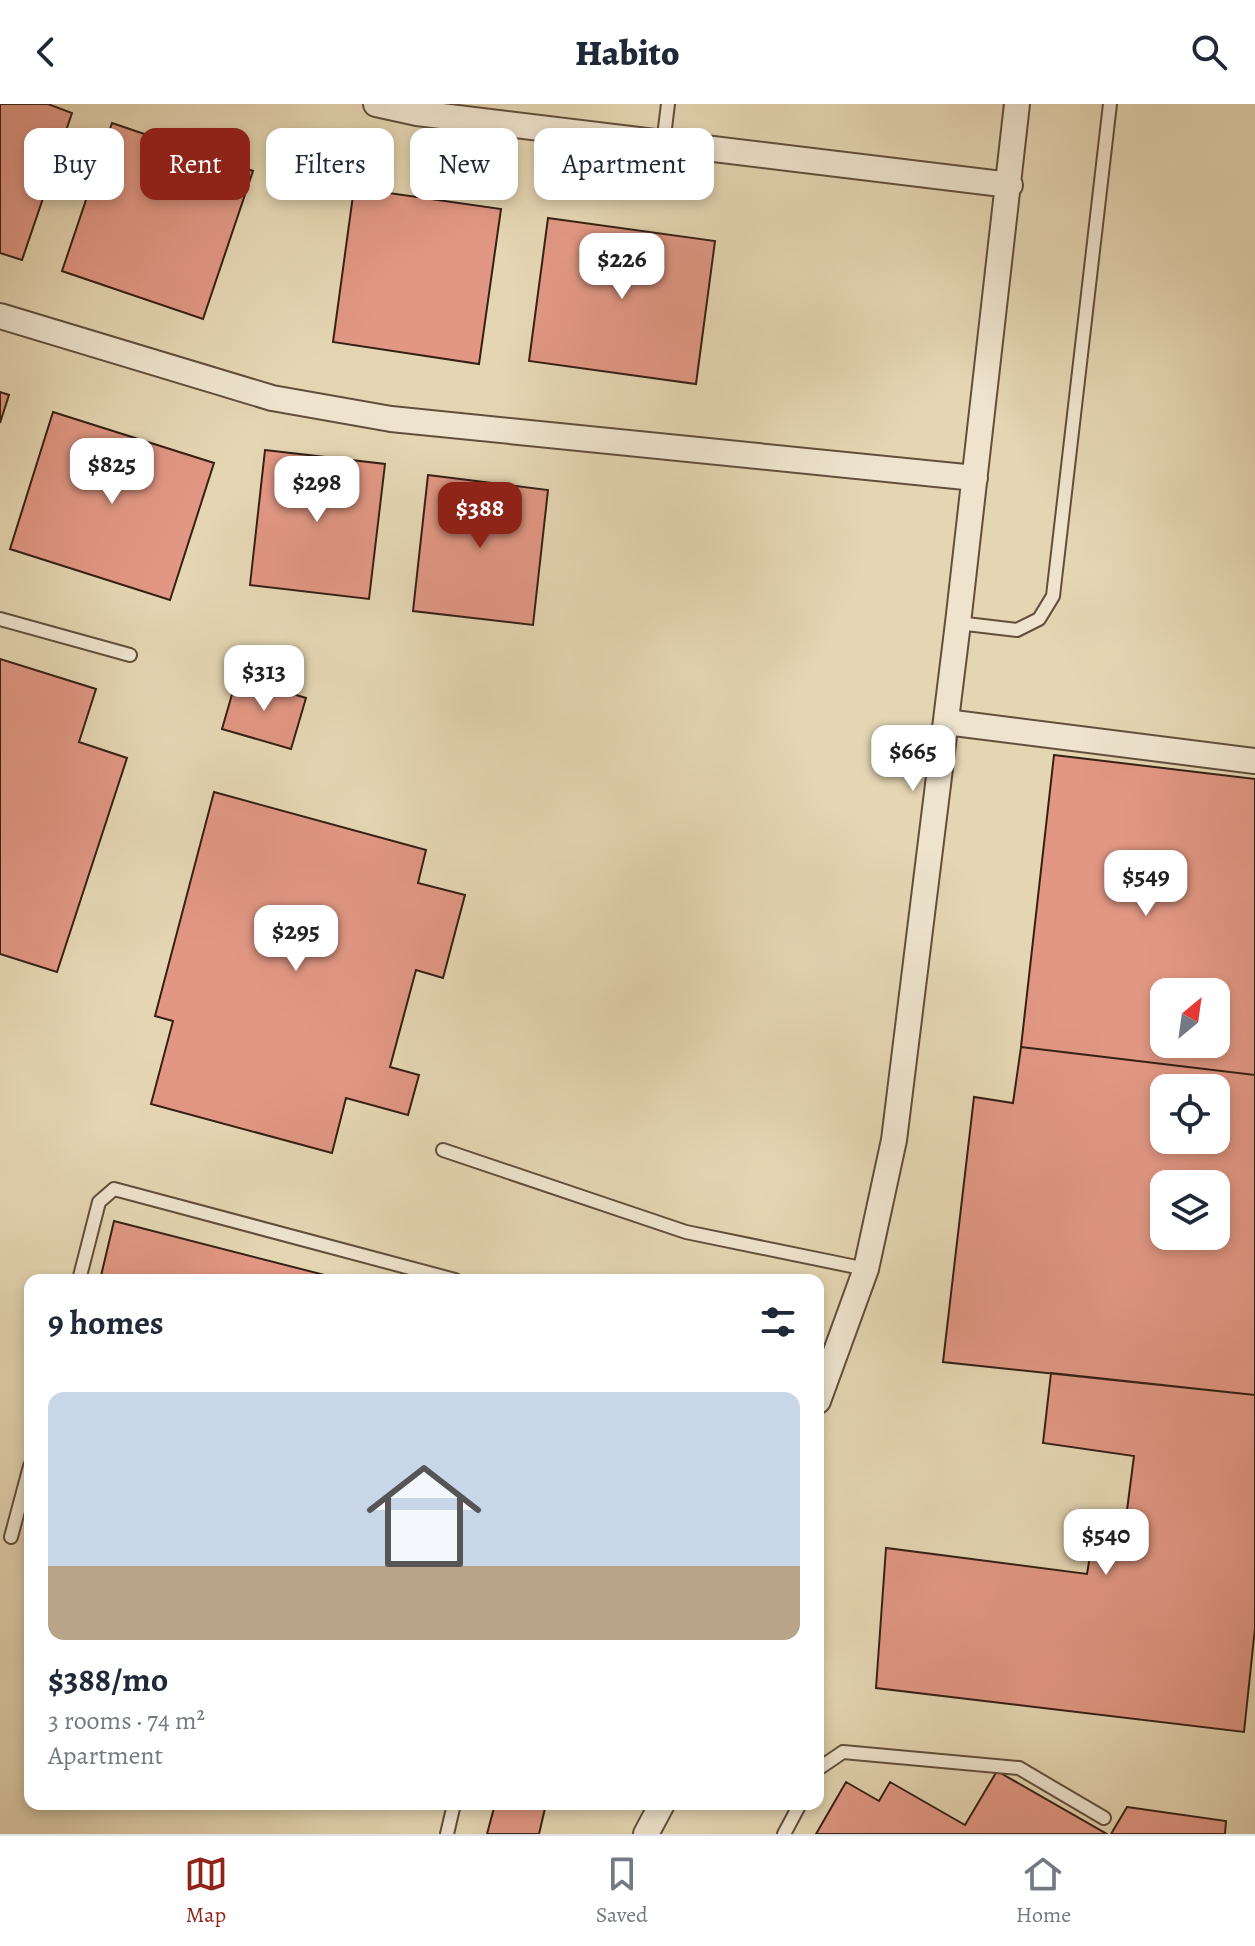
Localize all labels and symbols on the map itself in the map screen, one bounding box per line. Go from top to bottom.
pin: $226 [575,233,669,301]
pin: $825 [65,438,159,506]
pin: $298 [270,456,364,524]
pin: $388 [433,482,527,550]
pin: $313 [217,645,311,713]
pin: $665 [866,725,960,793]
pin: $549 [1099,850,1193,918]
pin: $295 [249,905,343,973]
north arrow [1150,978,1230,1058]
pin: $540 [1059,1509,1153,1577]

